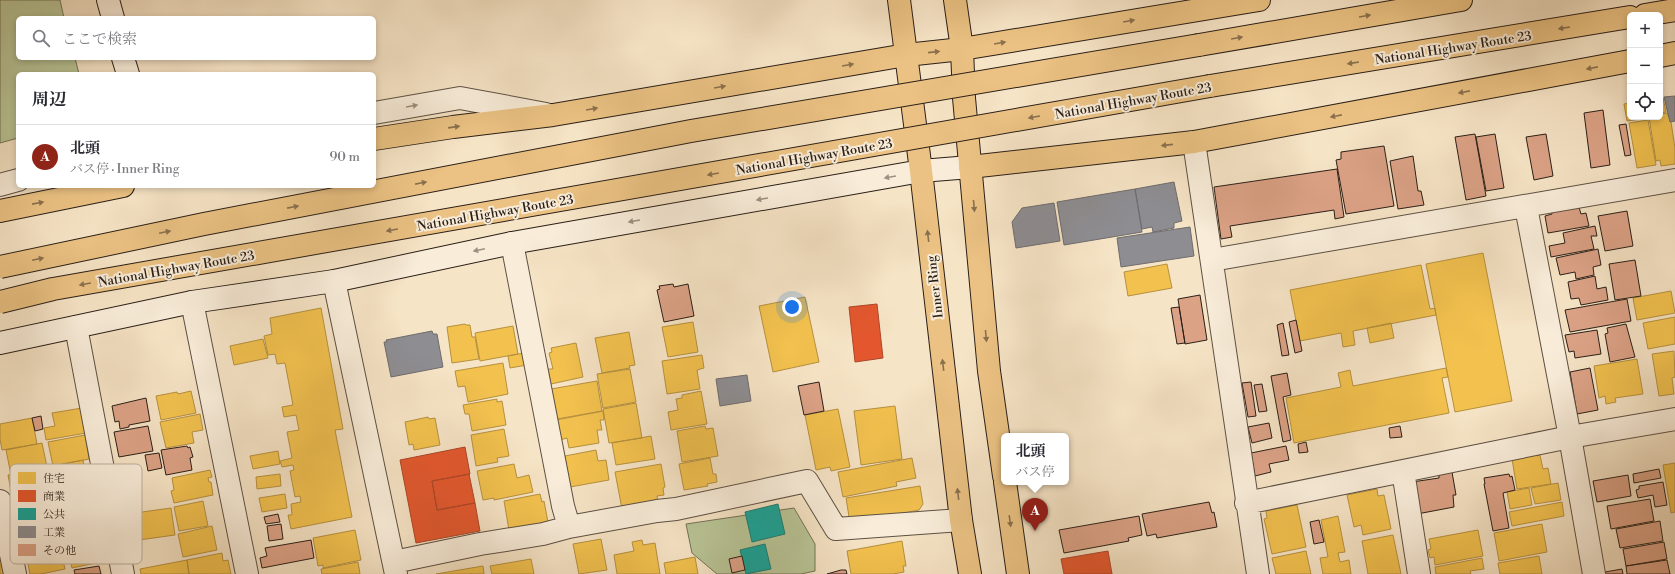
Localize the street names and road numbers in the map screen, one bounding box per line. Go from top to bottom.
street label: National Highway Route 23 [1374,28,1533,68]
street label: National Highway Route 23 [1054,79,1213,123]
street label: National Highway Route 23 [735,135,894,179]
street label: National Highway Route 23 [416,191,575,235]
street label: National Highway Route 23 [97,247,256,291]
street label: Inner Ring [923,254,947,319]

